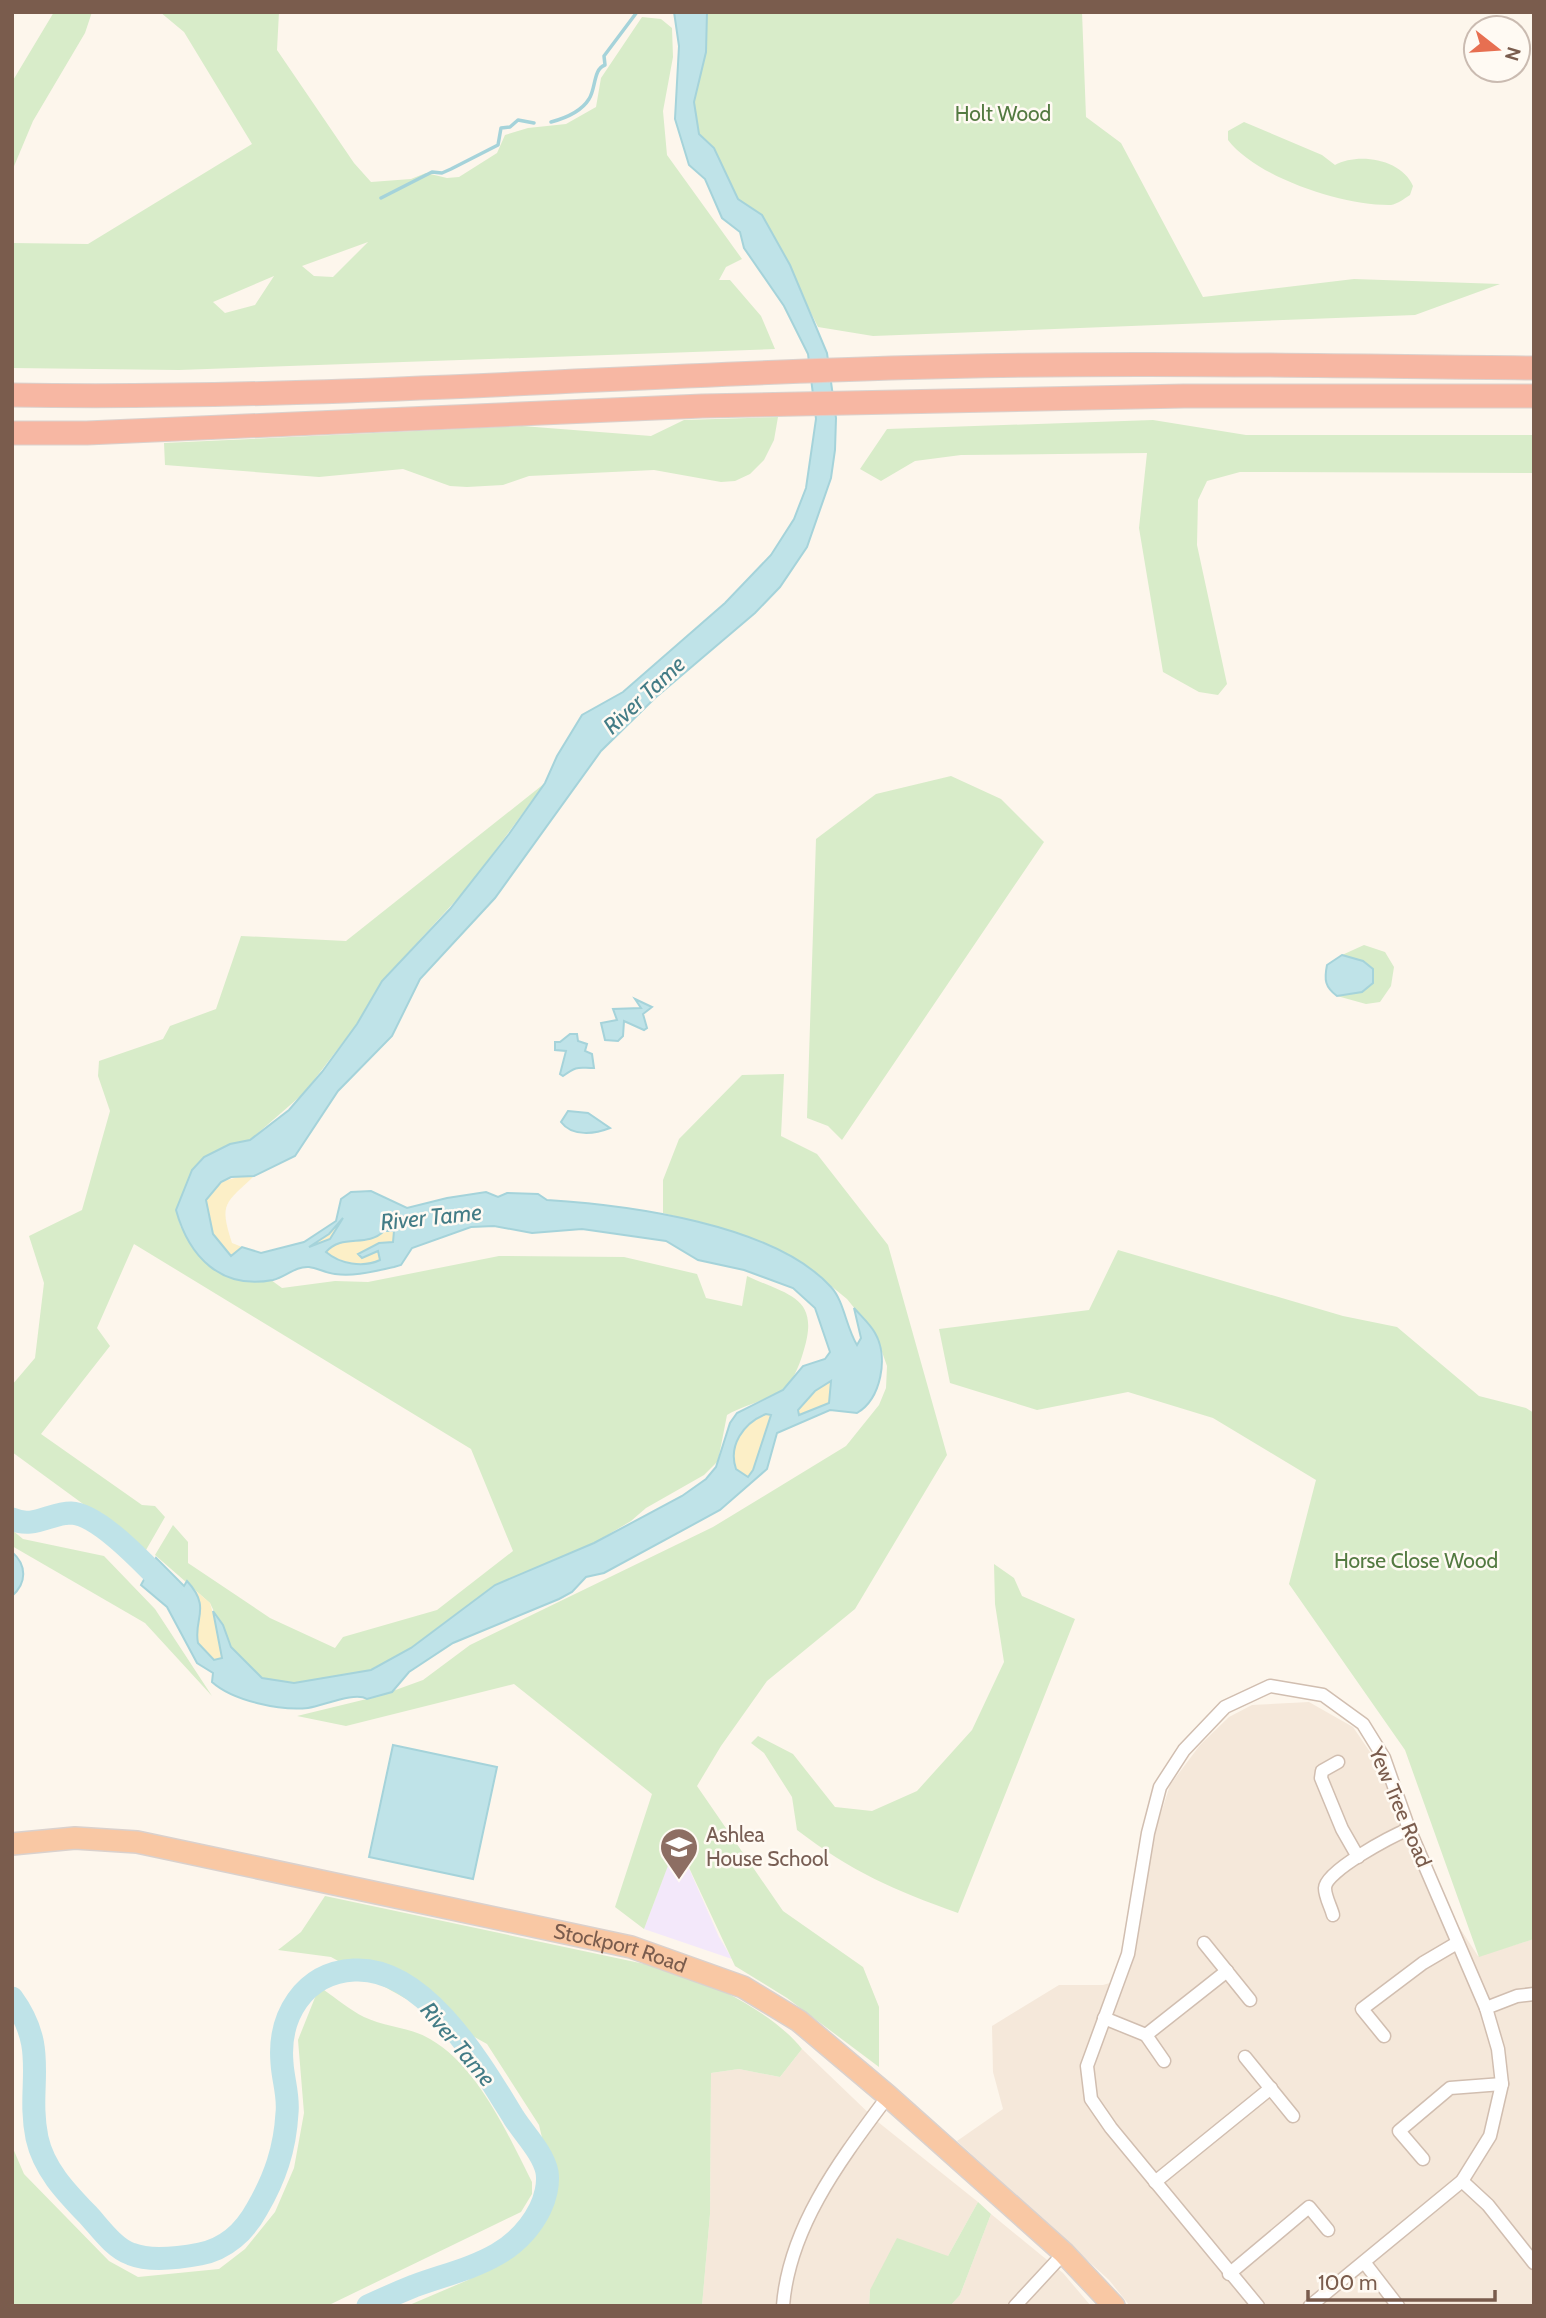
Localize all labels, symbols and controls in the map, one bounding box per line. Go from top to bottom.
north arrow [1462,14,1532,84]
text: N [1500,44,1526,64]
park label: Holt Wood [955,101,1051,126]
water label: River Tame [597,650,691,740]
water label: River Tame [379,1198,483,1236]
park label: Horse Close Wood [1334,1548,1498,1573]
street label: Yew Tree Road [1363,1742,1437,1871]
place label: Ashlea House School [706,1822,829,1871]
school or university icon: Ashlea House School [658,1826,700,1881]
street label: Stockport Road [551,1918,690,1978]
water label: River Tame [415,1996,501,2092]
scale bar [1308,2258,1495,2302]
text: 100 m [1318,2270,1377,2295]

